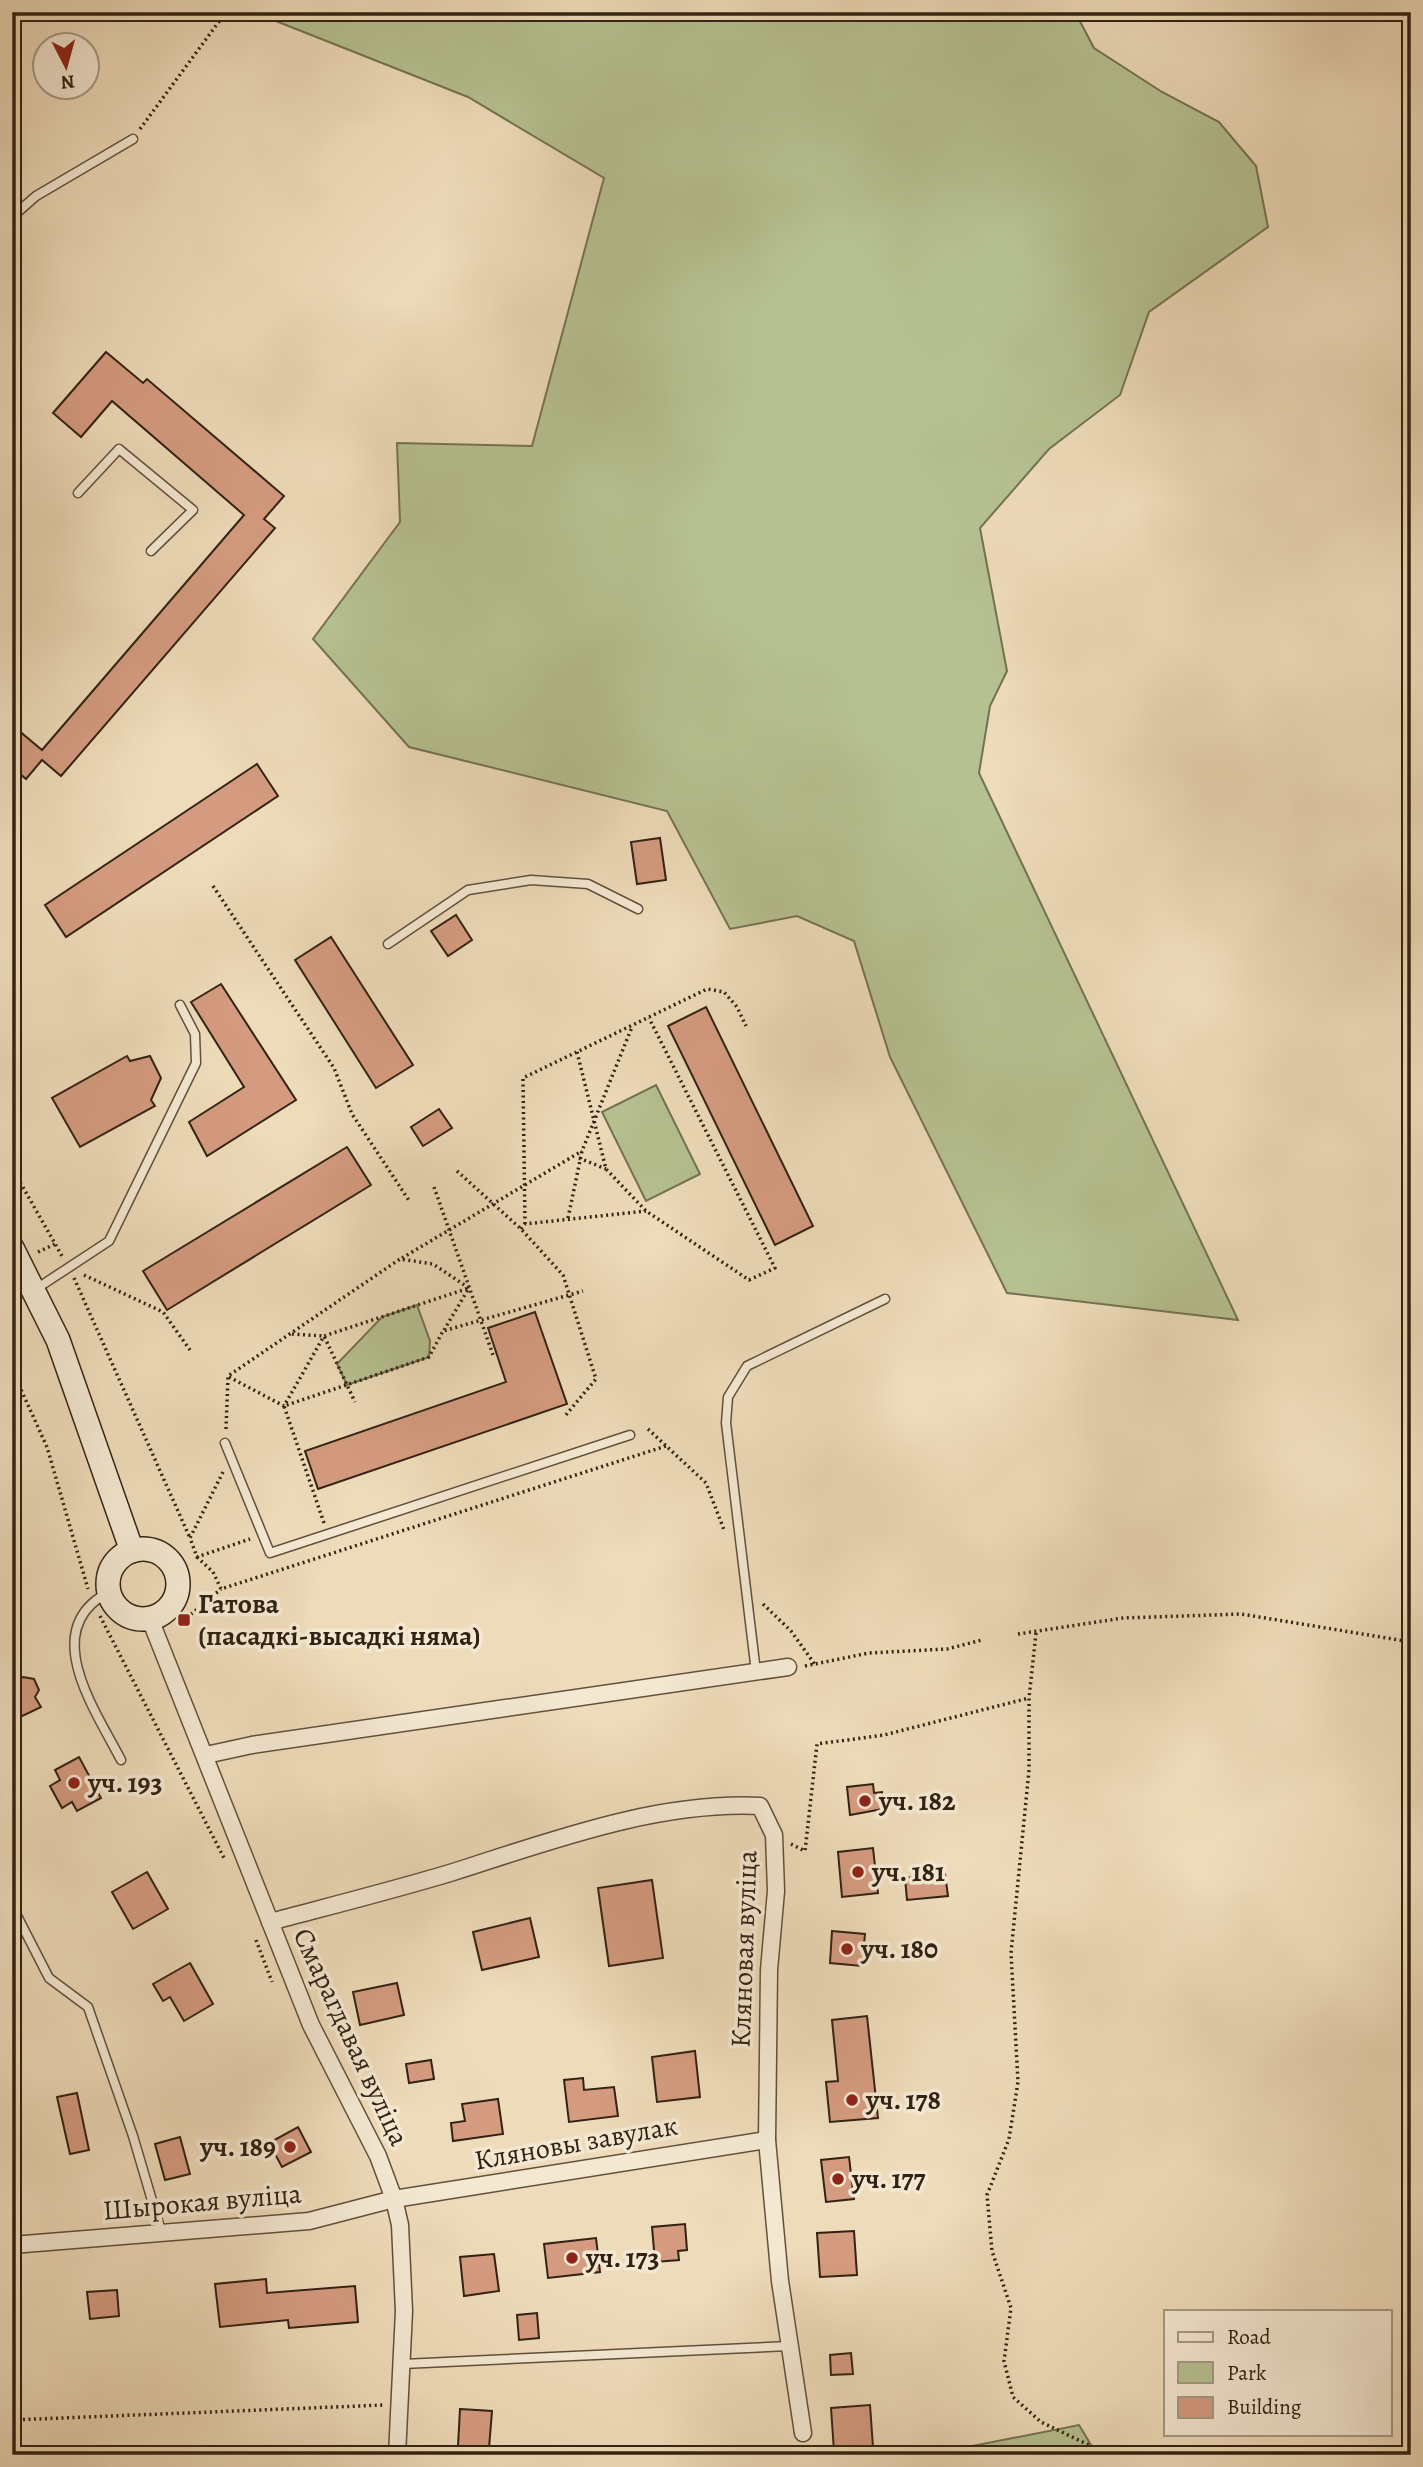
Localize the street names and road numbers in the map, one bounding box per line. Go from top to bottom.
street label: Кляновая вуліца [722,1850,766,2048]
street label: Смарагдавая вуліца [284,1922,418,2152]
street label: Кляновы завулак [471,2106,681,2180]
street label: Шырокая вуліца [101,2174,303,2230]

